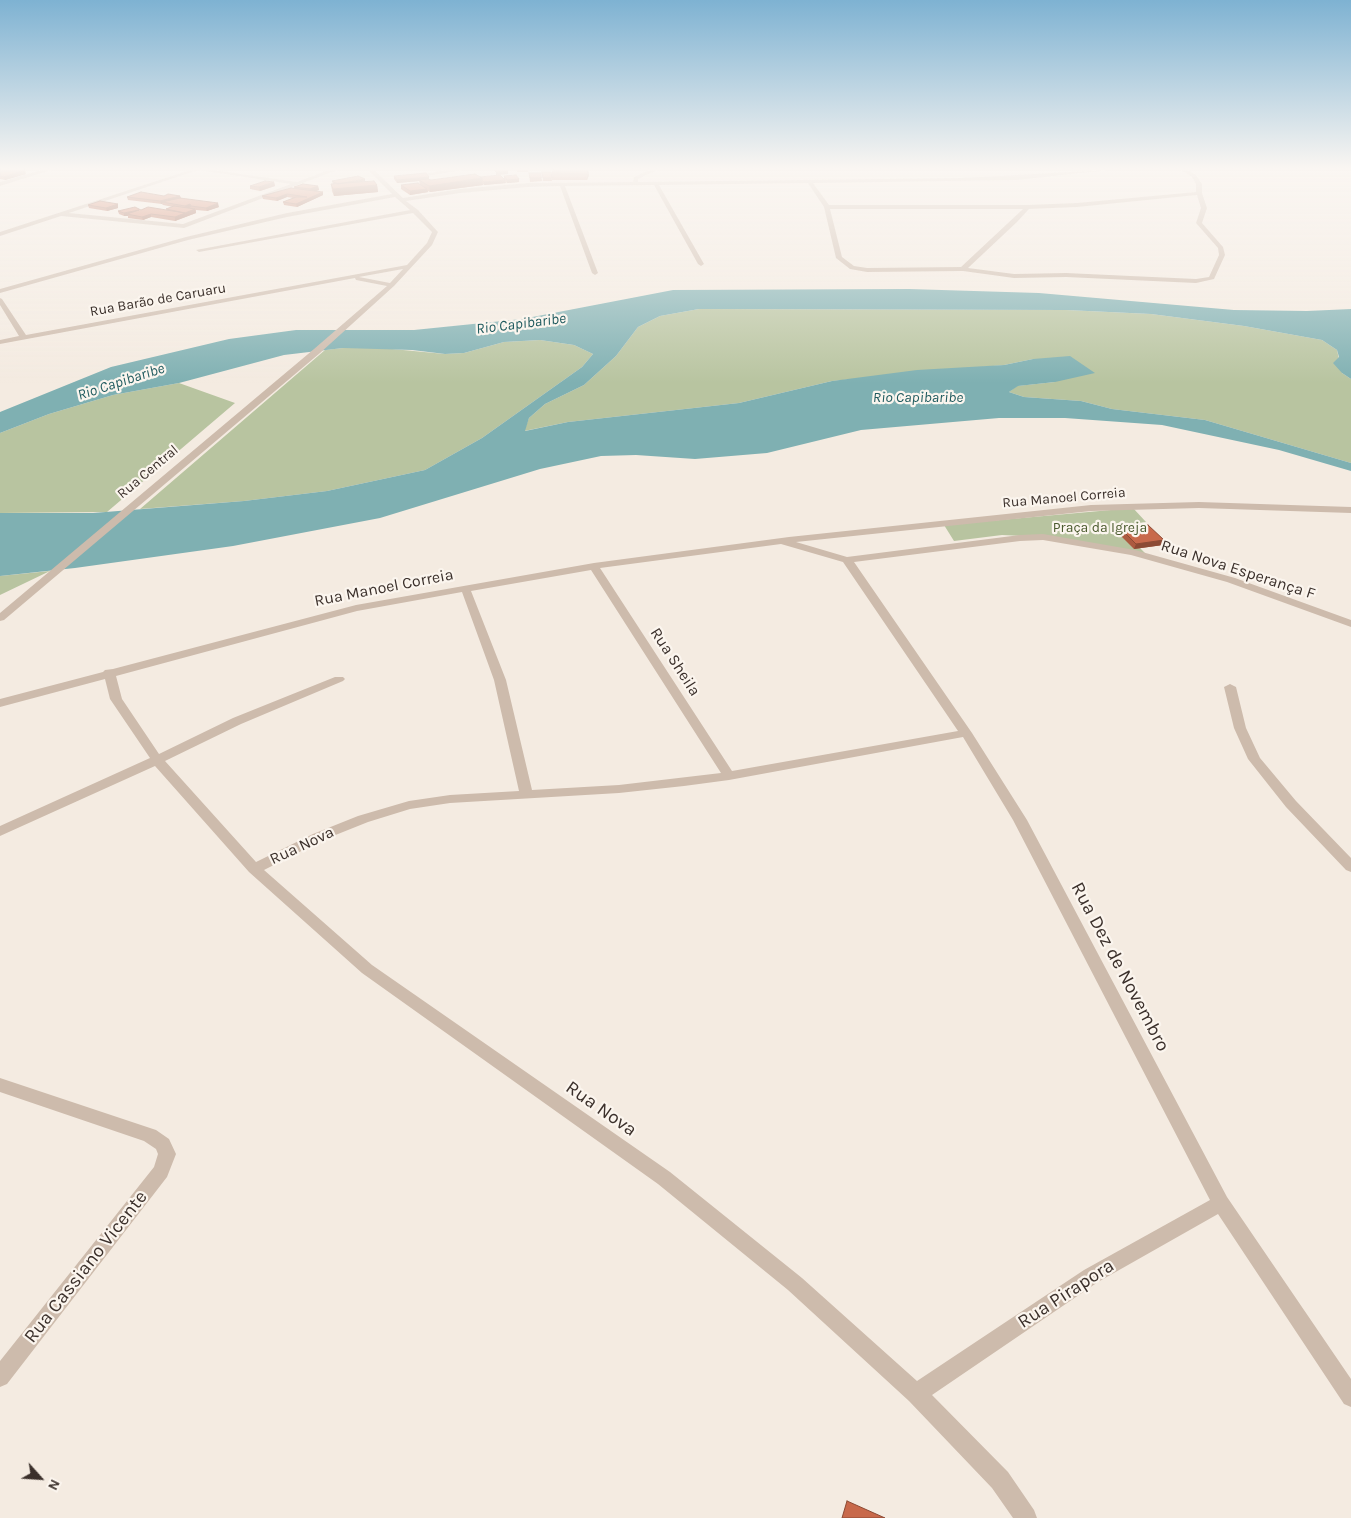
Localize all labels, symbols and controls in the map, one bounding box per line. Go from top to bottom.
street label: Rua Barão de Caruaru [89,280,227,320]
water label: Rio Capibaribe [475,310,567,338]
water label: Rio Capibaribe [75,359,167,405]
water label: Rio Capibaribe [873,389,963,407]
street label: Rua Central [114,442,182,502]
street label: Rua Manoel Correia [1002,484,1126,512]
park label: Praça da Igreja [1053,520,1147,536]
street label: Rua Nova Esperança F [1159,536,1317,604]
street label: Rua Manoel Correia [313,565,455,611]
street label: Rua Sheila [646,624,704,700]
street label: Rua Nova [267,823,337,869]
street label: Rua Dez de Novembro [1066,878,1174,1056]
street label: Rua Nova [561,1076,641,1142]
street label: Rua Cassiano Vicente [19,1186,153,1348]
street label: Rua Pirapora [1013,1254,1119,1334]
north arrow [15,1453,65,1503]
text: N [44,1477,64,1493]

